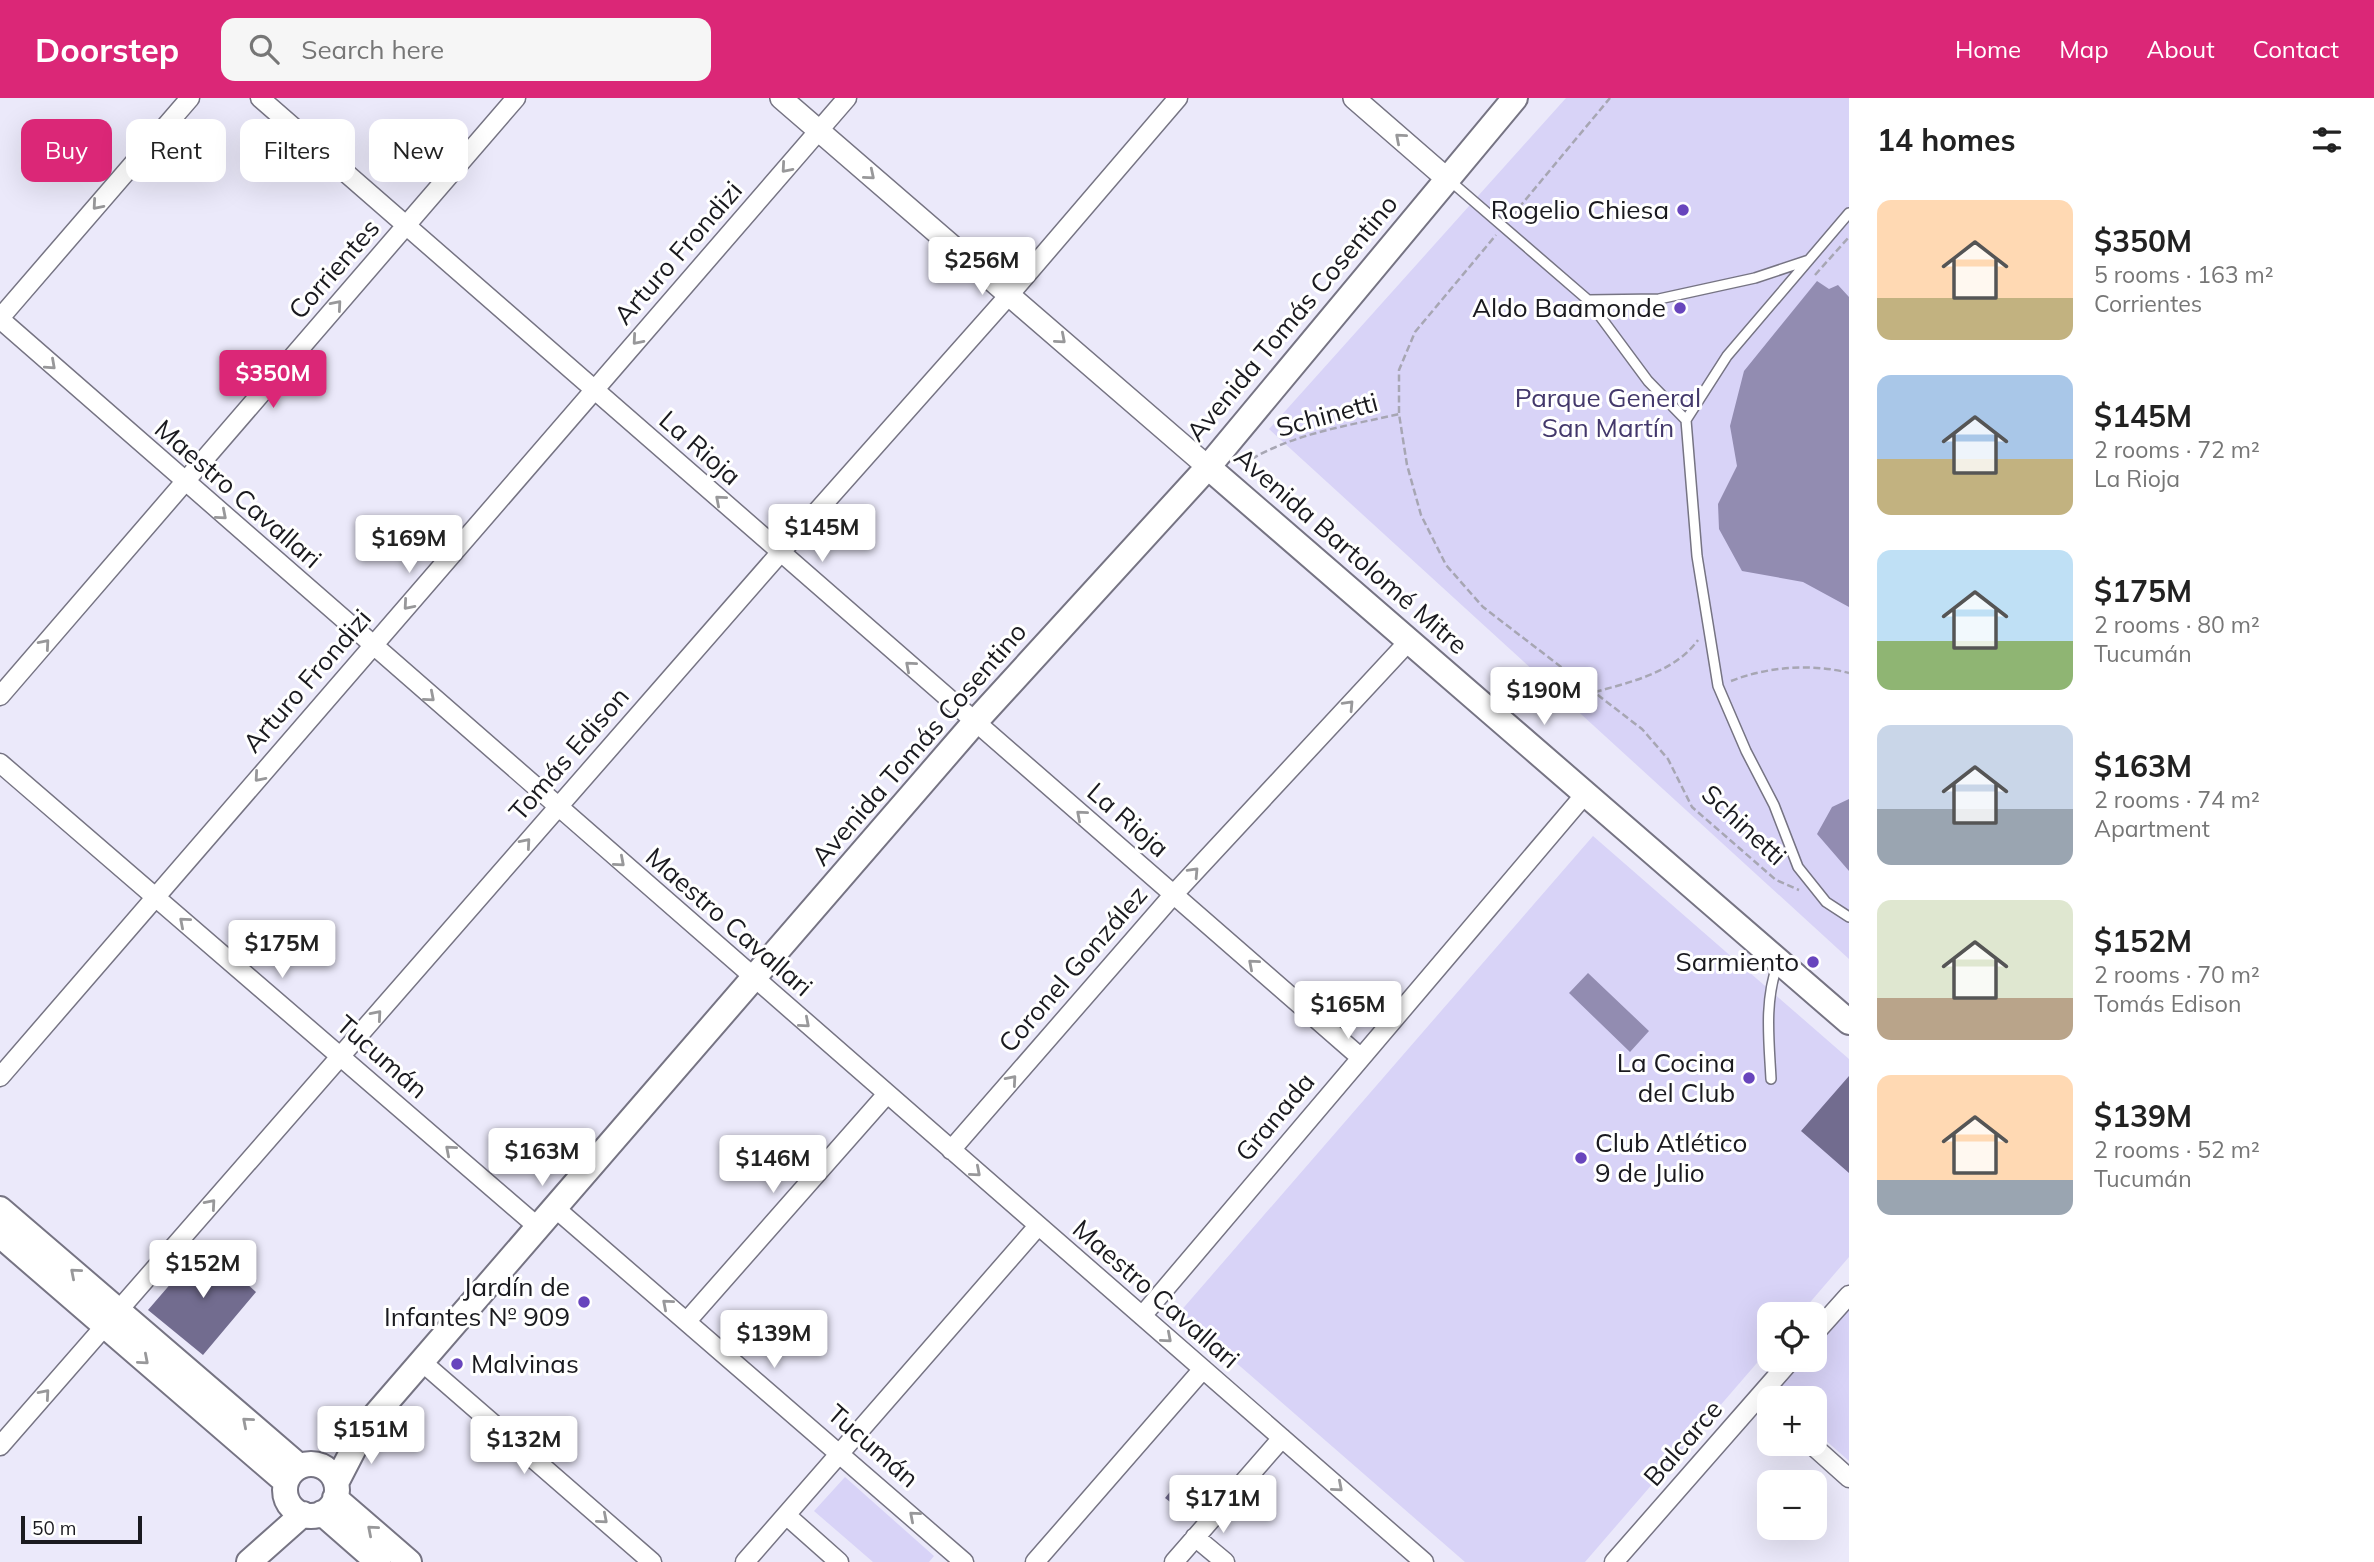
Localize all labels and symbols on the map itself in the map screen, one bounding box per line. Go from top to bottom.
one-way arrow [1395,134,1408,146]
one-way arrow [782,160,794,173]
one-way arrow [862,166,875,179]
street label: Arturo Frondizi [606,174,749,331]
street label: Avenida Tomás Cosentino [1179,188,1404,448]
place label: Rogelio Chiesa [1491,193,1669,226]
one-way arrow [93,197,105,210]
marker: Rogelio Chiesa [1675,202,1691,218]
street label: Corrientes [281,212,386,326]
pin: $256M [933,238,1031,297]
place label: Aldo Baamonde [1472,291,1666,324]
marker: Aldo Baamonde [1672,300,1688,316]
one-way arrow [329,301,341,314]
one-way arrow [1053,330,1066,343]
one-way arrow [633,332,645,345]
pin: $350M [224,350,322,410]
one-way arrow [43,357,56,369]
park label: Parque General San Martín [1515,381,1701,444]
street label: Schinetti [1272,385,1381,444]
street label: La Rioja [653,403,748,492]
street label: Maestro Cavallari [148,412,329,575]
street label: Avenida Bartolomé Mitre [1228,440,1475,661]
one-way arrow [715,496,728,508]
pin: $145M [773,504,871,564]
one-way arrow [213,507,226,519]
pin: $169M [360,516,458,575]
one-way arrow [404,597,416,610]
street label: Arturo Frondizi [235,602,378,759]
street label: Avenida Tomás Cosentino [804,615,1033,872]
one-way arrow [37,640,49,653]
one-way arrow [905,662,918,674]
pin: $190M [1495,668,1593,727]
street label: Tomás Edison [502,680,636,827]
one-way arrow [422,689,435,701]
one-way arrow [1341,700,1353,713]
one-way arrow [255,769,267,782]
street label: La Rioja [1081,775,1176,864]
street label: Schinetti [1695,777,1794,872]
one-way arrow [1077,811,1090,823]
one-way arrow [518,839,530,852]
street label: Maestro Cavallari [639,840,820,1003]
one-way arrow [612,854,625,866]
one-way arrow [1186,867,1199,880]
street label: Coronel González [991,879,1154,1059]
one-way arrow [180,918,193,930]
pin: $175M [233,920,331,980]
place label: Sarmiento [1676,945,1799,978]
marker: Sarmiento [1805,954,1821,970]
one-way arrow [1248,960,1261,972]
pin: $165M [1299,982,1397,1041]
street label: Tucumán [330,1008,435,1105]
one-way arrow [369,1010,381,1023]
one-way arrow [797,1015,810,1027]
place label: La Cocina del Club [1617,1046,1735,1109]
street label: Granada [1228,1065,1321,1168]
marker: La Cocina del Club [1741,1070,1757,1086]
one-way arrow [1004,1075,1016,1088]
place label: Club Atlético 9 de Julio [1595,1126,1747,1189]
pin: $163M [493,1128,591,1188]
pin: $146M [724,1136,822,1195]
one-way arrow [445,1146,458,1158]
marker: Club Atlético 9 de Julio [1573,1150,1589,1166]
one-way arrow [968,1164,981,1176]
one-way arrow [202,1199,215,1212]
street label: Maestro Cavallari [1066,1212,1247,1375]
pin: $152M [154,1240,252,1300]
one-way arrow [70,1269,83,1281]
place label: Jardín de Infantes № 909 [384,1270,570,1333]
marker: Jardín de Infantes № 909 [576,1294,592,1310]
one-way arrow [662,1300,675,1312]
pin: $139M [725,1310,823,1370]
one-way arrow [1158,1330,1171,1342]
place label: Malvinas [471,1347,579,1380]
one-way arrow [136,1352,149,1364]
marker: Malvinas [449,1356,465,1372]
one-way arrow [37,1389,49,1402]
street label: Balcarce [1636,1393,1729,1493]
street label: Tucumán [821,1397,926,1494]
pin: $151M [322,1406,420,1466]
pin: $132M [475,1416,573,1476]
one-way arrow [242,1418,255,1430]
pin: $171M [1174,1476,1272,1535]
one-way arrow [1330,1479,1343,1491]
one-way arrow [595,1511,608,1523]
one-way arrow [909,1512,922,1524]
scale bar [21,1513,142,1545]
one-way arrow [368,1526,381,1538]

